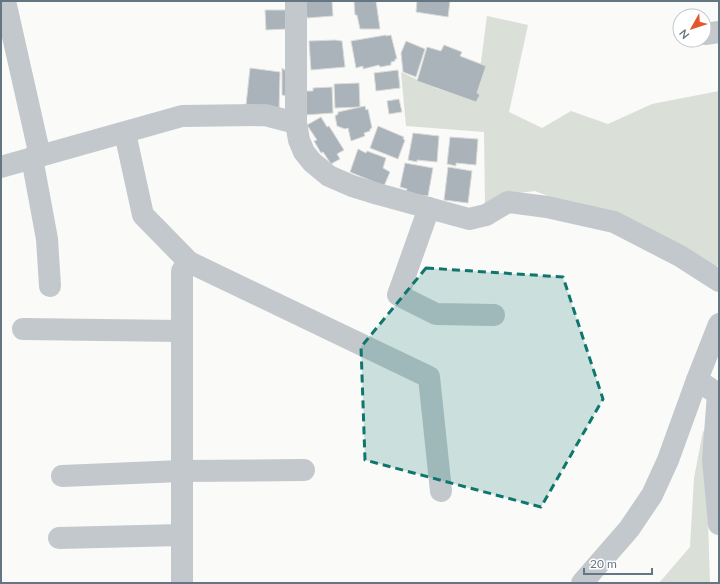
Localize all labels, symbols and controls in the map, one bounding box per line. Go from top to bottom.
north arrow [672,8,712,48]
text: N [676,27,692,42]
scale bar [584,550,652,576]
text: 20 m [590,556,617,571]

